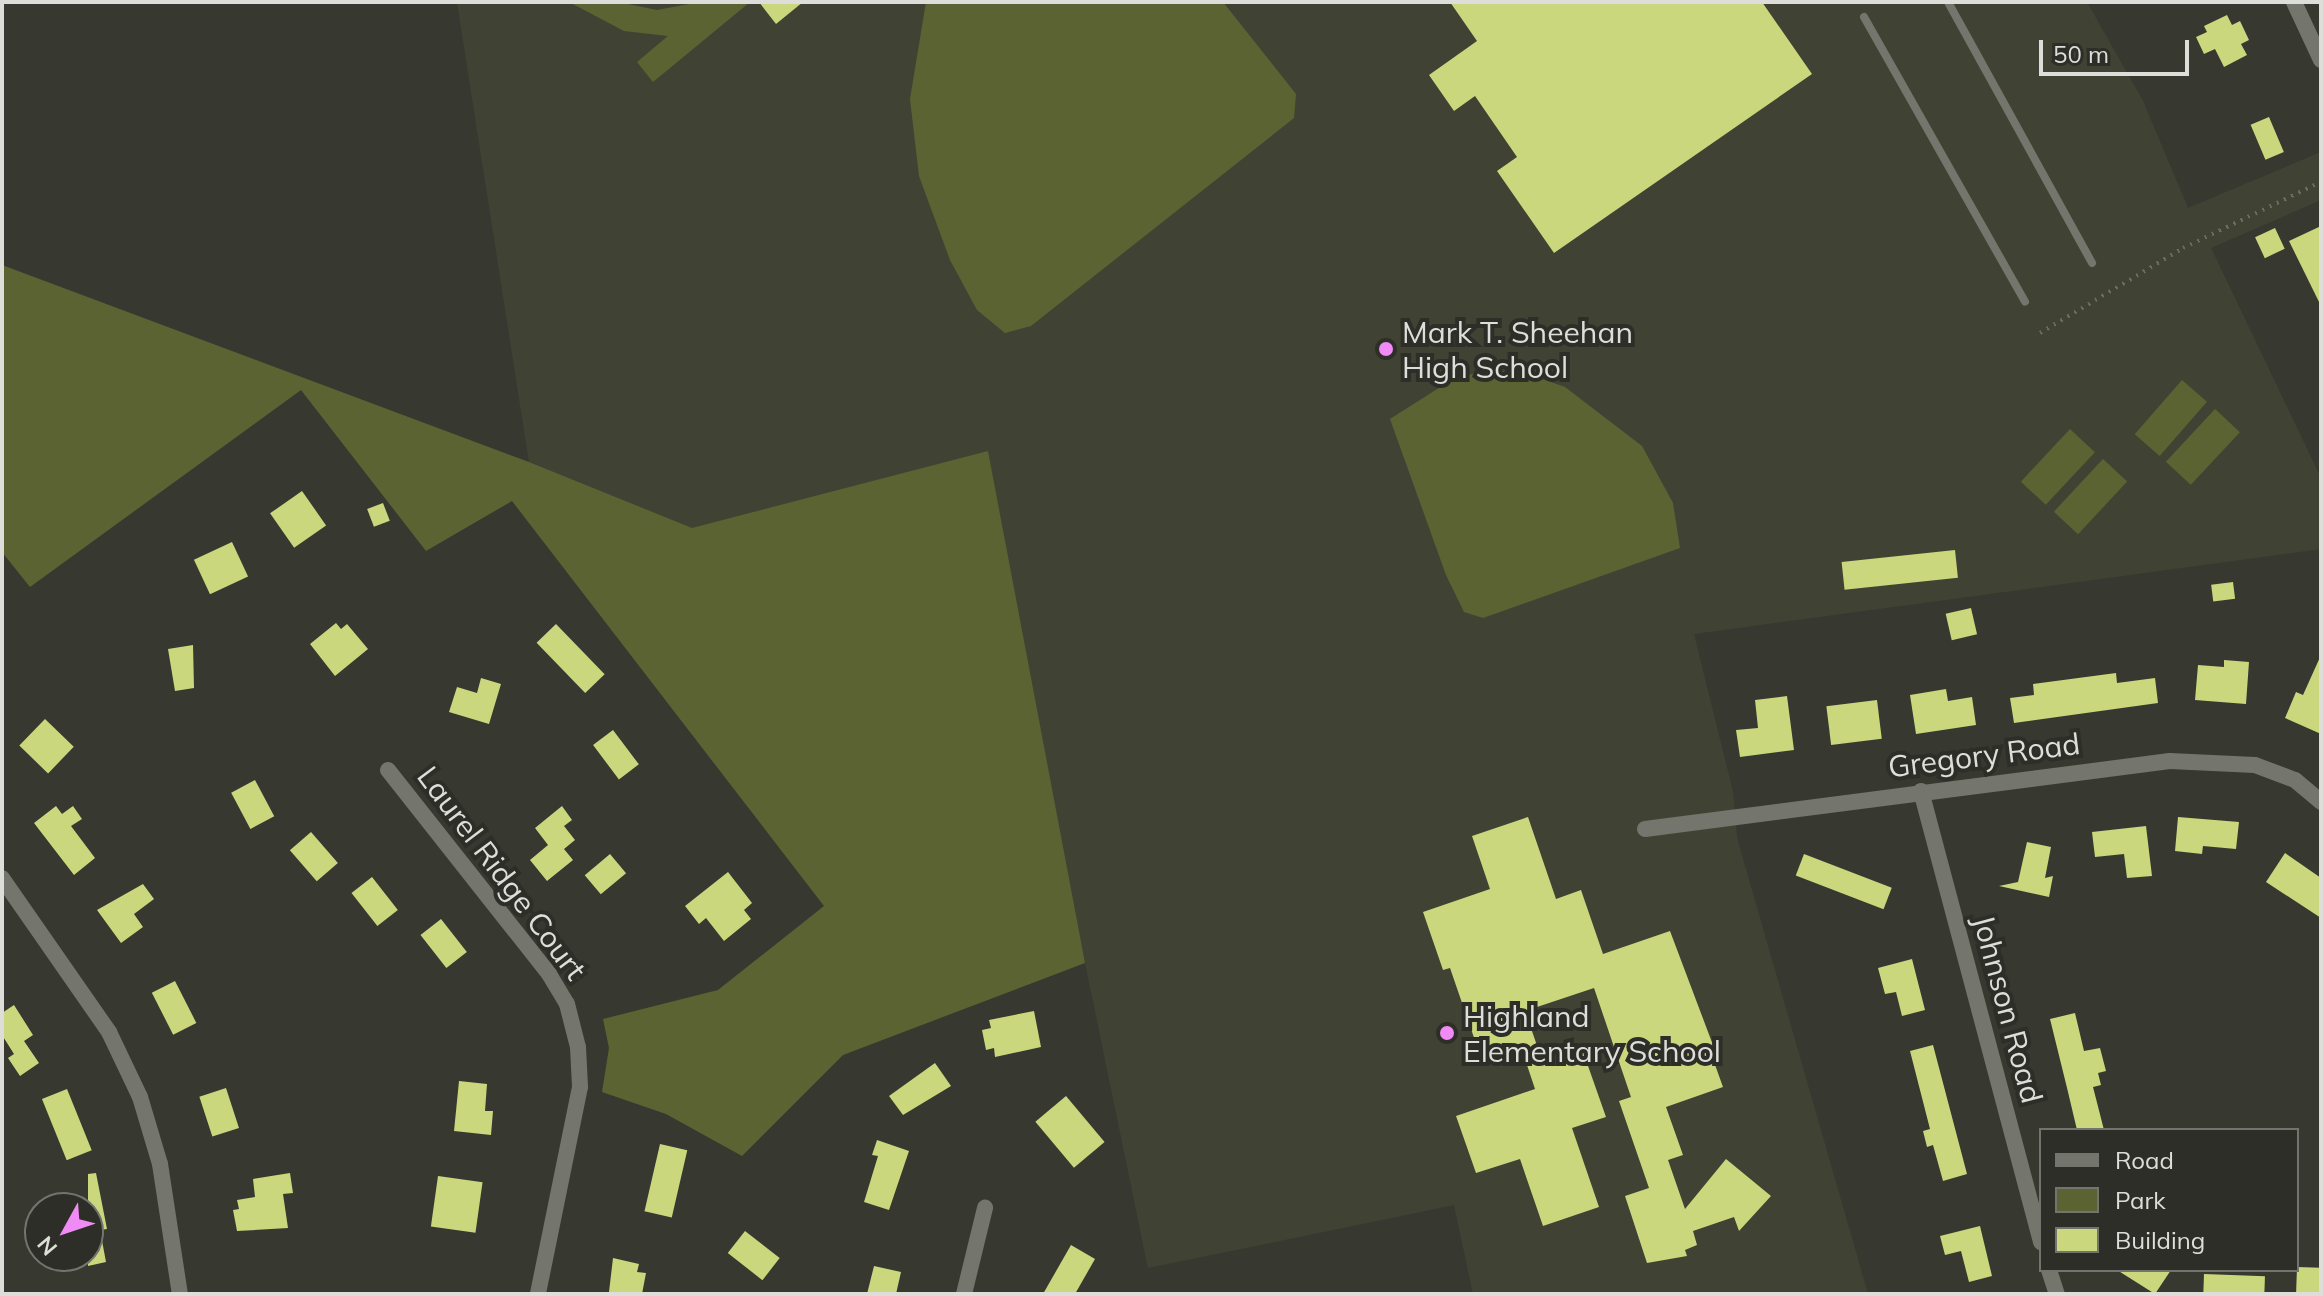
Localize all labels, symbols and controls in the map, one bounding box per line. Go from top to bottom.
scale bar [2043,24,2193,74]
text: 50 m [2053,39,2109,69]
place label: Mark T. Sheehan High School [1402,314,1633,384]
marker: Mark T. Sheehan High School [1377,340,1395,358]
street label: Gregory Road [1886,725,2082,785]
street label: Laurel Ridge Court [410,759,594,987]
street label: Johnson Road [1966,911,2050,1107]
place label: Highland Elementary School [1463,998,1721,1068]
marker: Highland Elementary School [1438,1024,1456,1042]
legend [2039,1128,2299,1272]
text: Road [2115,1145,2174,1175]
text: Park [2115,1185,2166,1215]
north arrow [24,1192,104,1272]
text: Building [2115,1225,2205,1255]
text: N [31,1231,63,1262]

